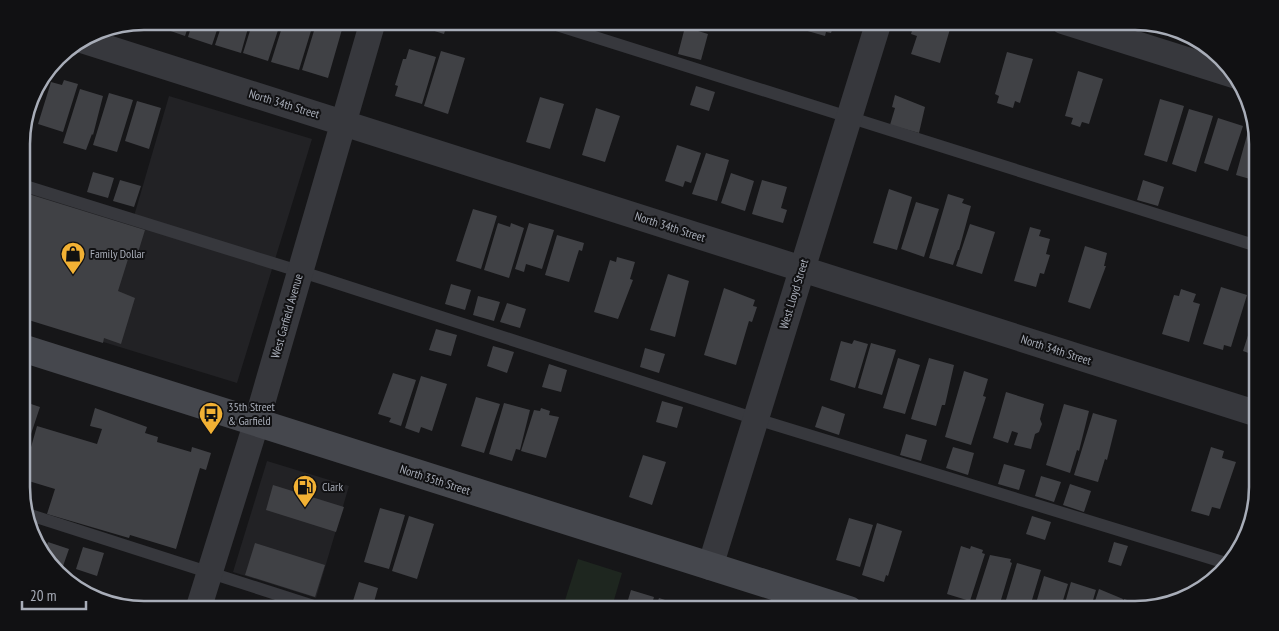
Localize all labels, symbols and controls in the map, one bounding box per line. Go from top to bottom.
street label: North 34th Street [247,86,322,122]
street label: North 34th Street [633,208,708,245]
shop icon: Family Dollar [60,241,86,275]
place label: Family Dollar [90,246,146,261]
street label: West Lloyd Street [776,256,811,331]
street label: West Garfield Avenue [267,272,306,360]
street label: North 34th Street [1019,331,1094,368]
place label: 35th Street & Garfield [228,399,275,428]
bus stop icon: 35th Street & Garfield [198,401,224,435]
street label: North 35th Street [398,461,473,498]
fuel station icon: Clark [292,474,318,508]
place label: Clark [322,479,343,494]
scale bar [22,578,86,610]
text: 20 m [30,586,56,605]

